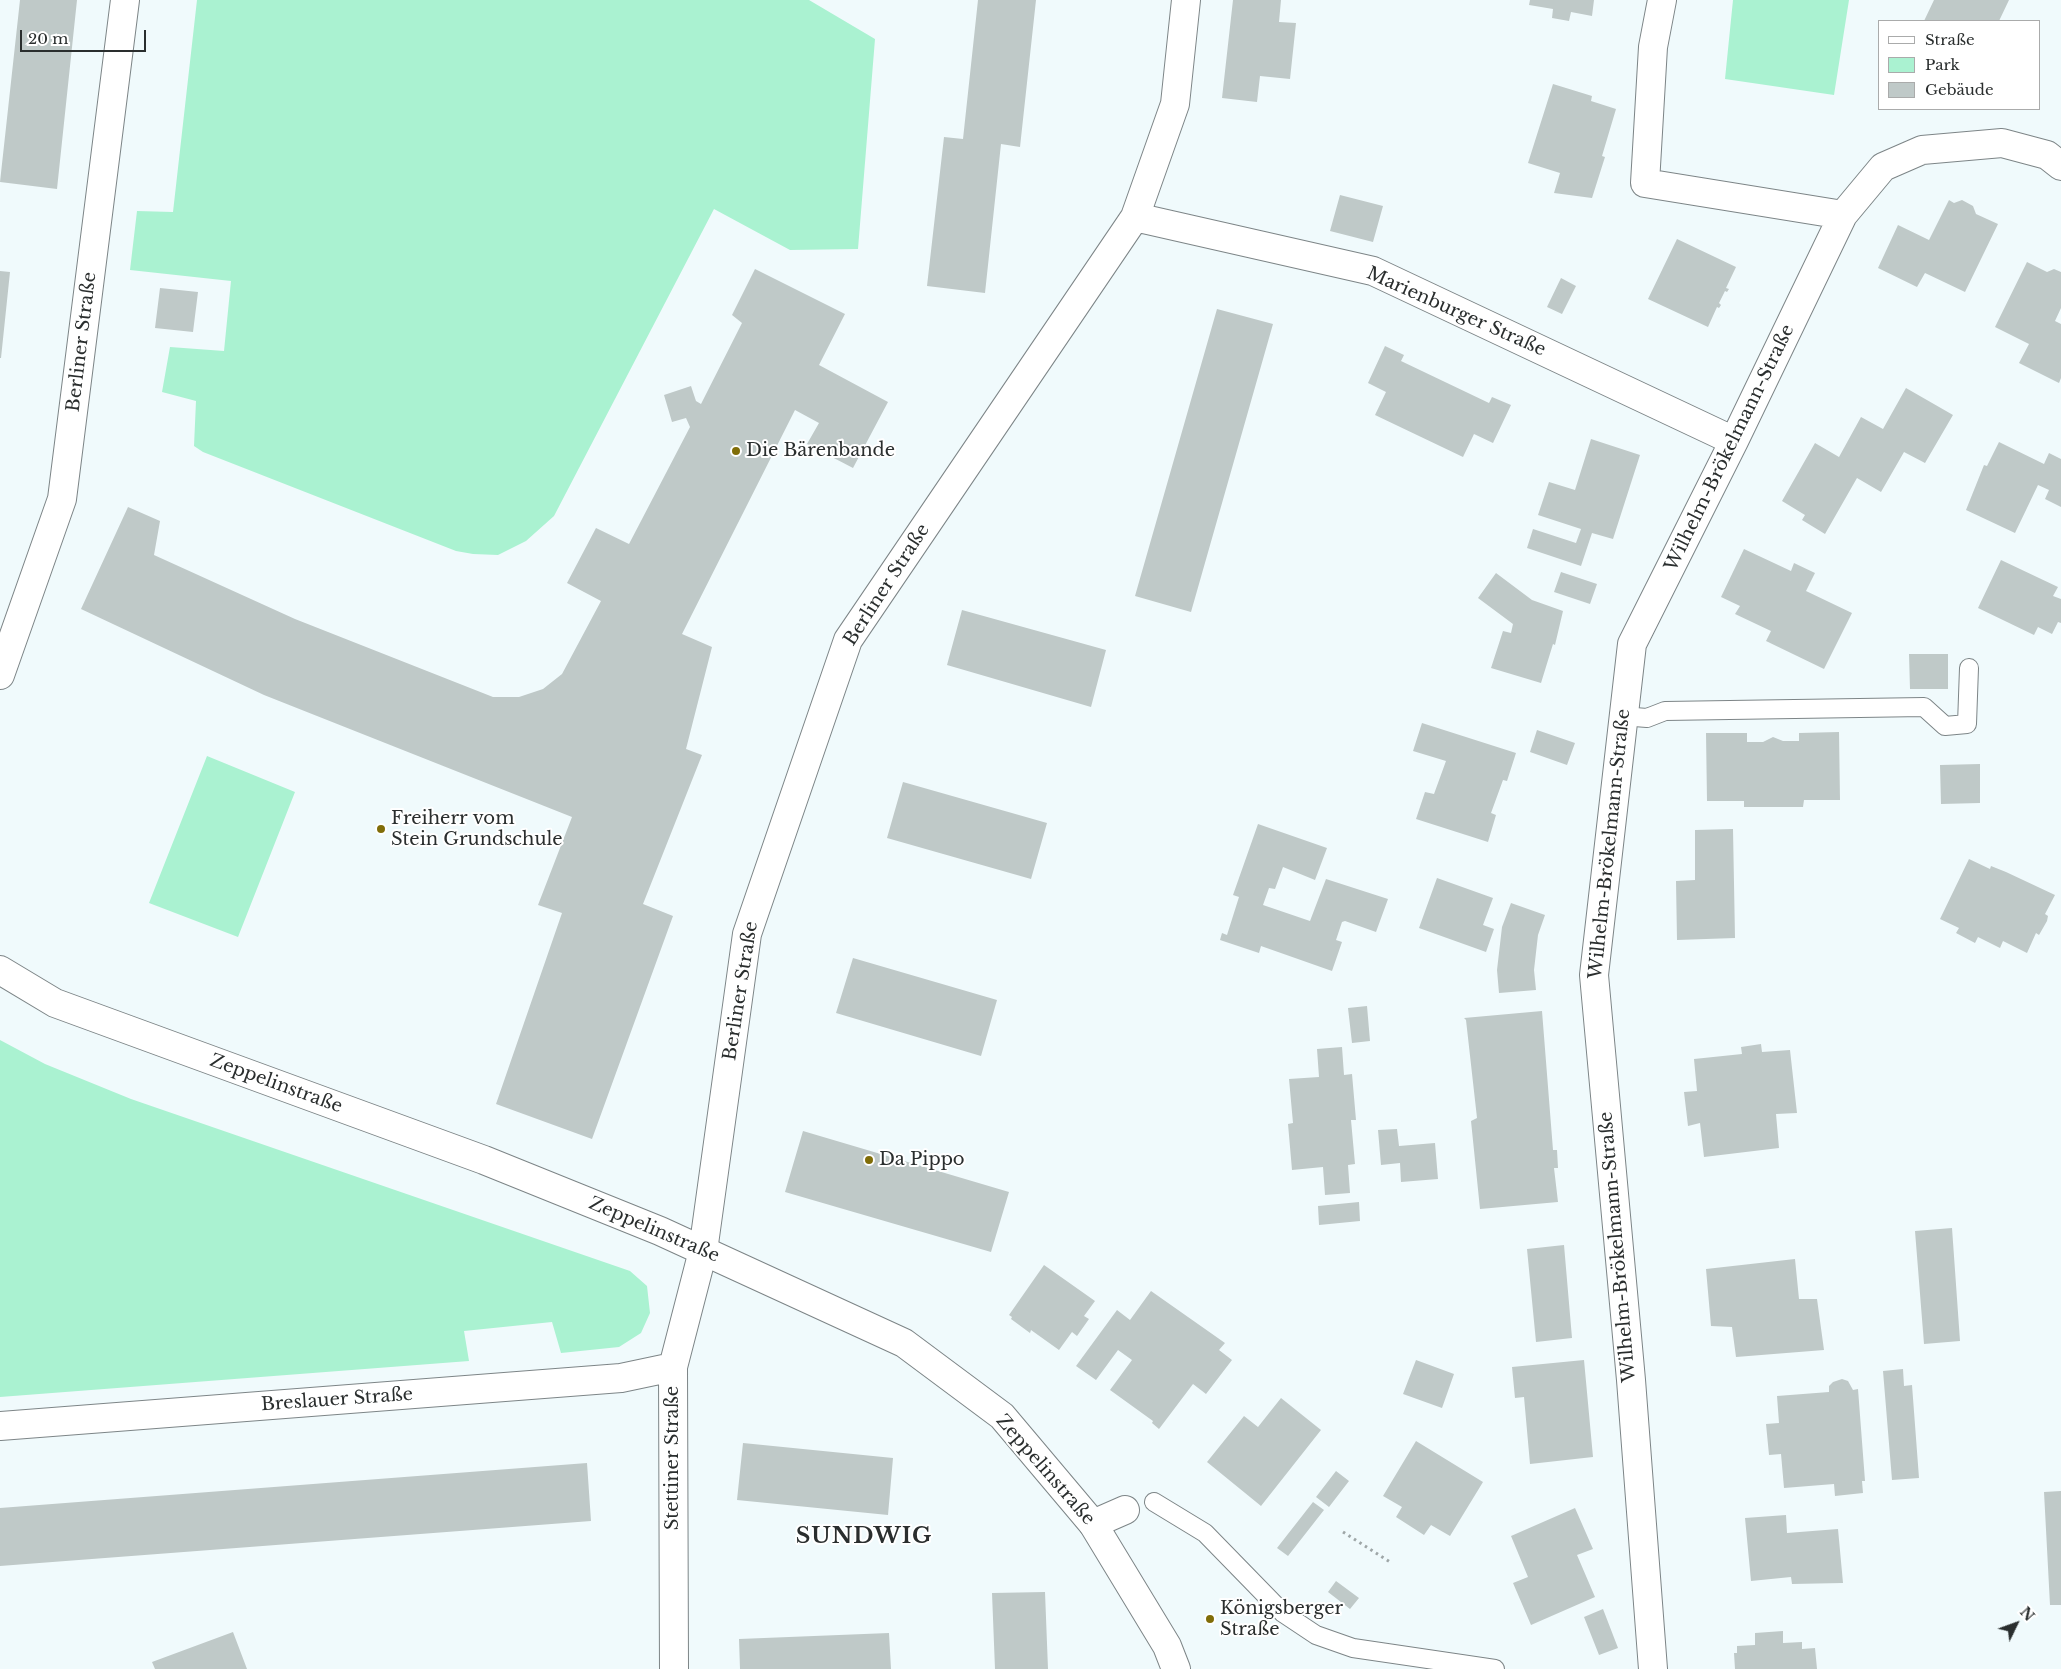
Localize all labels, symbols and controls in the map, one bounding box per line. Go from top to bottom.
scale bar [22,20,149,52]
legend [1878,20,2041,110]
text: 20 m [28,29,68,48]
text: Straße [1925,30,1975,49]
text: Park [1925,55,1960,74]
text: Gebäude [1925,80,1994,99]
street label: Marienburger Straße [1363,263,1549,361]
street label: Berliner Straße [63,271,101,413]
street label: Wilhelm-Brökelmann-Straße [1661,321,1799,575]
place label: Die Bärenbande [746,440,895,462]
marker: Die Bärenbande [730,445,742,457]
street label: Berliner Straße [840,520,934,650]
street label: Wilhelm-Brökelmann-Straße [1585,708,1635,980]
place label: Freiherr vom Stein Grundschule [391,808,563,851]
marker: Freiherr vom Stein Grundschule [375,823,387,835]
street label: Berliner Straße [719,920,763,1062]
street label: Zeppelinstraße [207,1050,345,1118]
street label: Wilhelm-Brökelmann-Straße [1595,1111,1641,1383]
place label: Da Pippo [879,1149,965,1171]
marker: Da Pippo [863,1154,875,1166]
street label: Zeppelinstraße [586,1193,722,1267]
street label: Breslauer Straße [260,1384,414,1416]
street label: Stettiner Straße [662,1386,684,1530]
street label: Zeppelinstraße [991,1410,1099,1530]
district label: SUNDWIG [795,1524,933,1550]
place label: Königsberger Straße [1220,1598,1343,1640]
north arrow [1991,1599,2041,1649]
text: N [2016,1603,2038,1625]
marker: Königsberger Straße [1204,1613,1216,1625]

